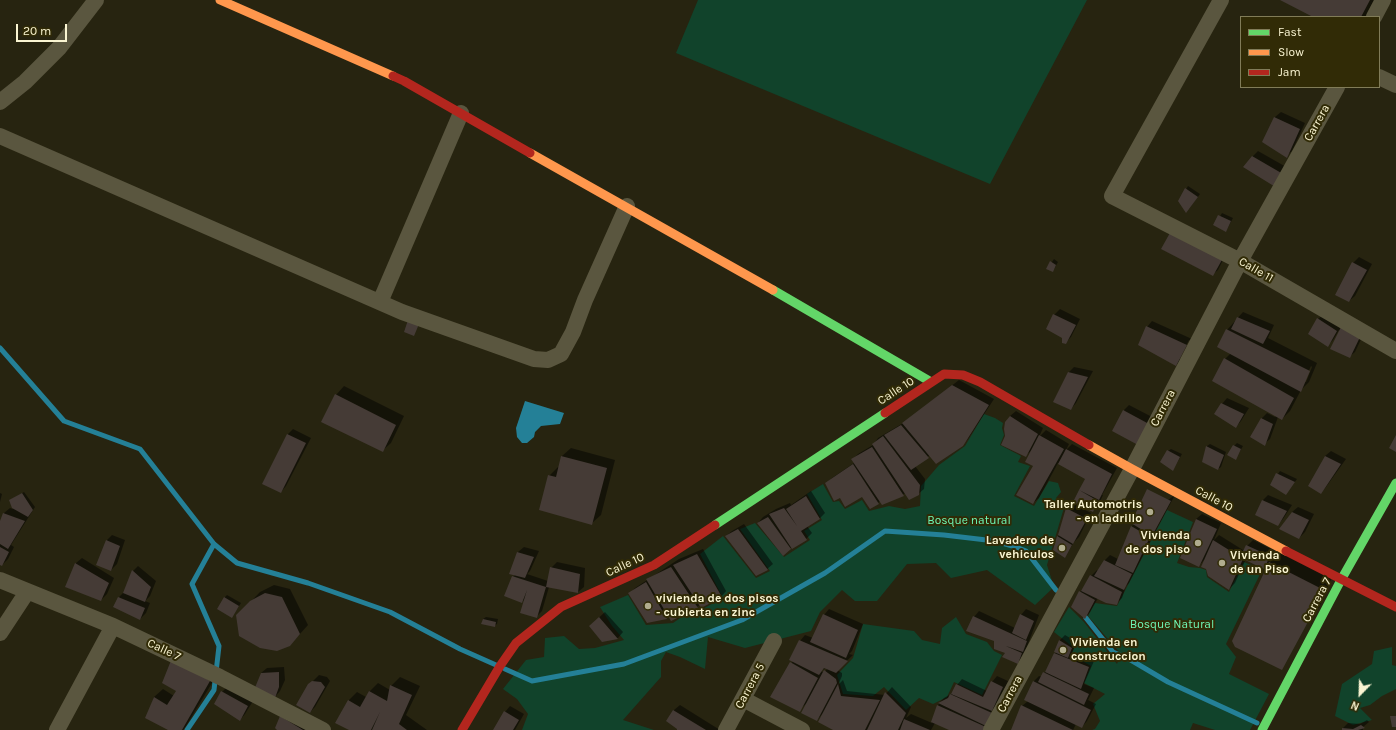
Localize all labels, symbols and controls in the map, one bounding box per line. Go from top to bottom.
scale bar [18,16,69,42]
legend [1240,16,1380,88]
text: 20 m [23,24,51,38]
text: Fast [1278,25,1301,39]
text: Slow [1278,45,1304,59]
text: Jam [1278,65,1301,79]
street label: Carrera [1301,102,1333,144]
street label: Calle 11 [1236,254,1276,286]
street label: Calle 10 [875,374,917,408]
street label: Carrera [1147,387,1179,429]
street label: Calle 10 [1193,483,1235,515]
place label: Taller Automotris - en ladrillo [1044,498,1142,526]
marker: Taller Automotris - en ladrillo [1145,507,1155,517]
park label: Bosque natural [927,514,1011,528]
place label: Vivienda de dos piso [1125,529,1190,557]
place label: Lavadero de vehiculos [986,534,1054,562]
marker: Vivienda de dos piso [1193,538,1203,548]
marker: Lavadero de vehiculos [1057,543,1067,553]
place label: Vivienda de un Piso [1230,549,1289,577]
street label: Calle 10 [603,550,647,580]
marker: Vivienda de un Piso [1217,558,1227,568]
street label: Carrera 7 [1299,575,1335,625]
place label: vivienda de dos pisos - cubierta en zinc [656,592,779,620]
marker: vivienda de dos pisos - cubierta en zinc [643,601,653,611]
park label: Bosque Natural [1130,618,1214,632]
street label: Calle 7 [145,636,183,664]
place label: Vivienda en construccion [1071,636,1146,664]
marker: Vivienda en construccion [1058,645,1068,655]
street label: Carrera 5 [732,661,768,711]
street label: Carrera [994,673,1026,715]
north arrow [1340,674,1380,714]
text: N [1349,698,1361,713]

